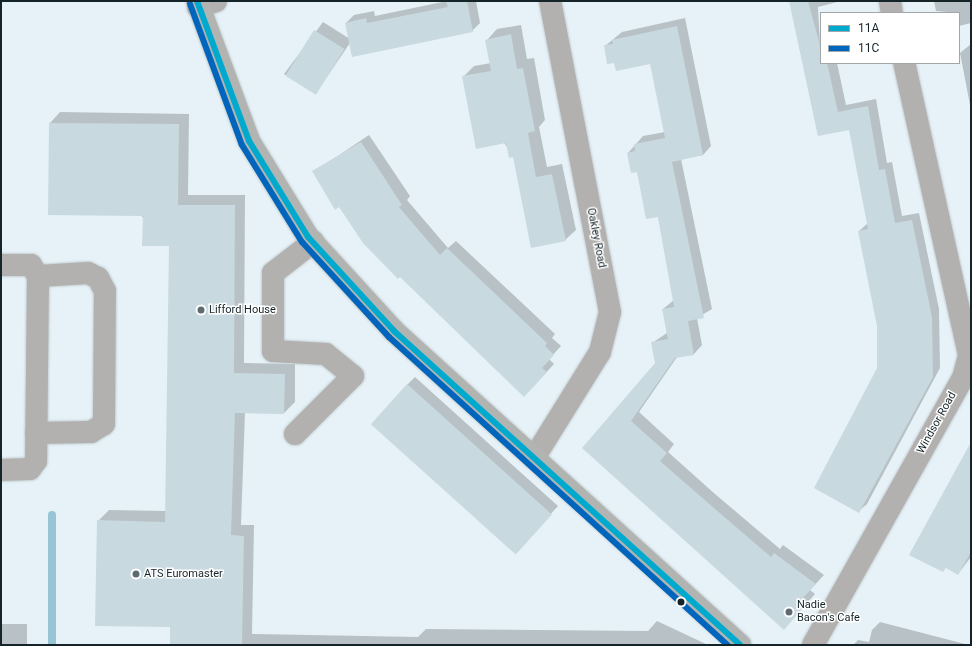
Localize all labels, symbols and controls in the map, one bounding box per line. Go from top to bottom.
legend [820,12,960,64]
text: 11A [858,21,879,35]
text: 11C [858,41,879,55]
street label: Oakley Road [584,207,608,269]
place label: Lifford House [209,303,276,317]
marker: Lifford House [196,305,206,315]
street label: Windsor Road [915,390,959,456]
place label: ATS Euromaster [144,567,223,581]
marker: ATS Euromaster [131,569,141,579]
unlabelled marker [676,597,686,607]
place label: Nadie Bacon's Cafe [797,599,860,625]
marker: Nadie Bacon's Cafe [784,607,794,617]

